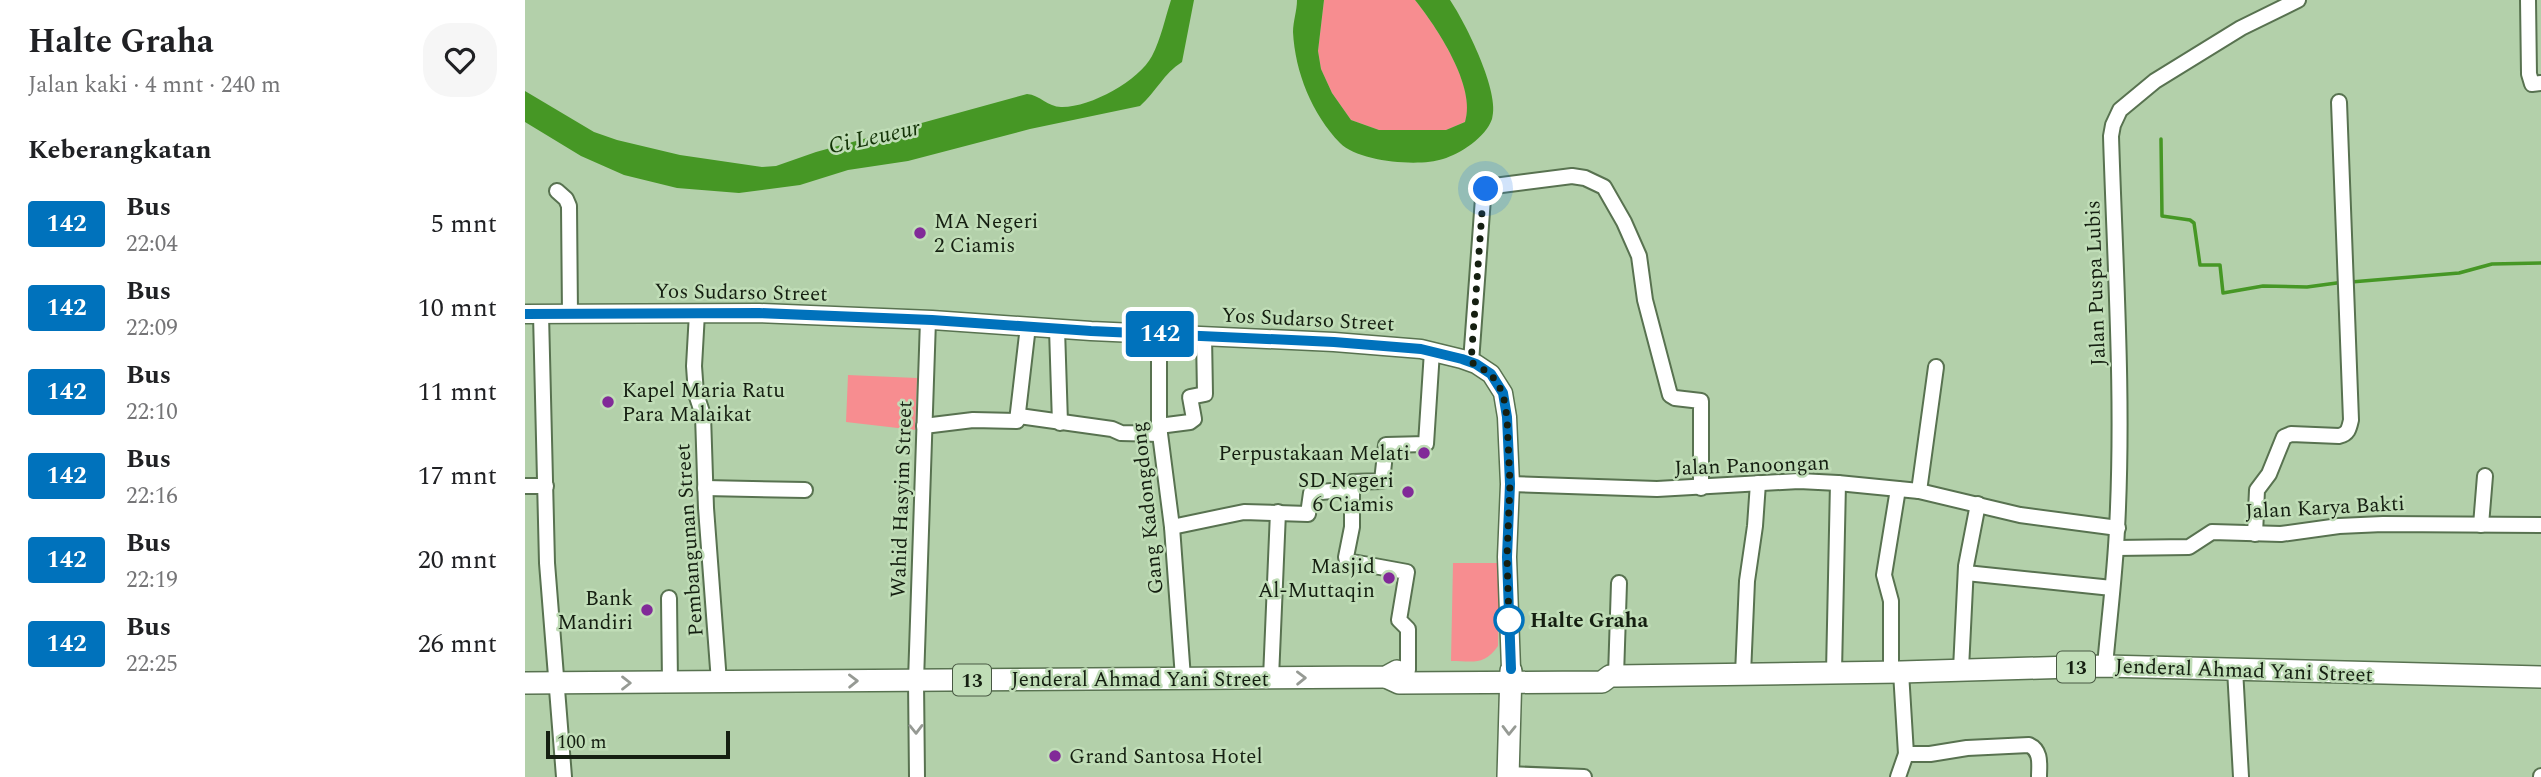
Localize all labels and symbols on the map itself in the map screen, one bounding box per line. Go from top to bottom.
water label: Ci Leueur [825,110,925,164]
your location [1468,171,1503,206]
street label: Jalan Puspa Lubis [2077,200,2115,366]
place label: MA Negeri 2 Ciamis [934,206,1038,262]
marker: MA Negeri 2 Ciamis [912,225,928,241]
street label: Yos Sudarso Street [654,275,828,311]
street label: Yos Sudarso Street [1221,299,1395,341]
line badge: 142 [1120,311,1200,357]
place label: Kapel Maria Ratu Para Malaikat [622,375,785,431]
marker: Kapel Maria Ratu Para Malaikat [600,394,616,410]
street label: Wahid Hasyim Street [883,400,921,598]
street label: Gang Kadongdong [1123,420,1173,596]
place label: Perpustakaan Melati [1218,438,1410,470]
street label: Pembangunan Street [667,442,713,638]
marker: Perpustakaan Melati [1416,445,1432,461]
street label: Jalan Panoongan [1674,447,1830,485]
place label: SD Negeri 6 Ciamis [1298,465,1394,521]
marker: SD Negeri 6 Ciamis [1400,484,1416,500]
street label: Jalan Karya Bakti [2244,488,2406,528]
place label: Masjid Al-Muttaqin [1258,551,1375,607]
marker: Masjid Al-Muttaqin [1381,570,1397,586]
place label: Bank Mandiri [557,583,633,639]
marker: Bank Mandiri [639,602,655,618]
marker: Halte Graha [1494,605,1524,635]
place label: Halte Graha [1530,605,1648,637]
street label: Jenderal Ahmad Yani Street [2114,651,2373,691]
road number: 13 [2057,652,2095,682]
road number: 13 [953,664,991,695]
street label: Jenderal Ahmad Yani Street [1011,664,1269,696]
one-way arrow [1296,670,1307,685]
one-way arrow [848,673,859,689]
one-way arrow [621,675,631,691]
one-way arrow [908,724,924,735]
one-way arrow [1502,725,1517,736]
scale bar [546,728,730,760]
place label: Grand Santosa Hotel [1069,741,1263,773]
marker: Grand Santosa Hotel [1047,748,1063,764]

